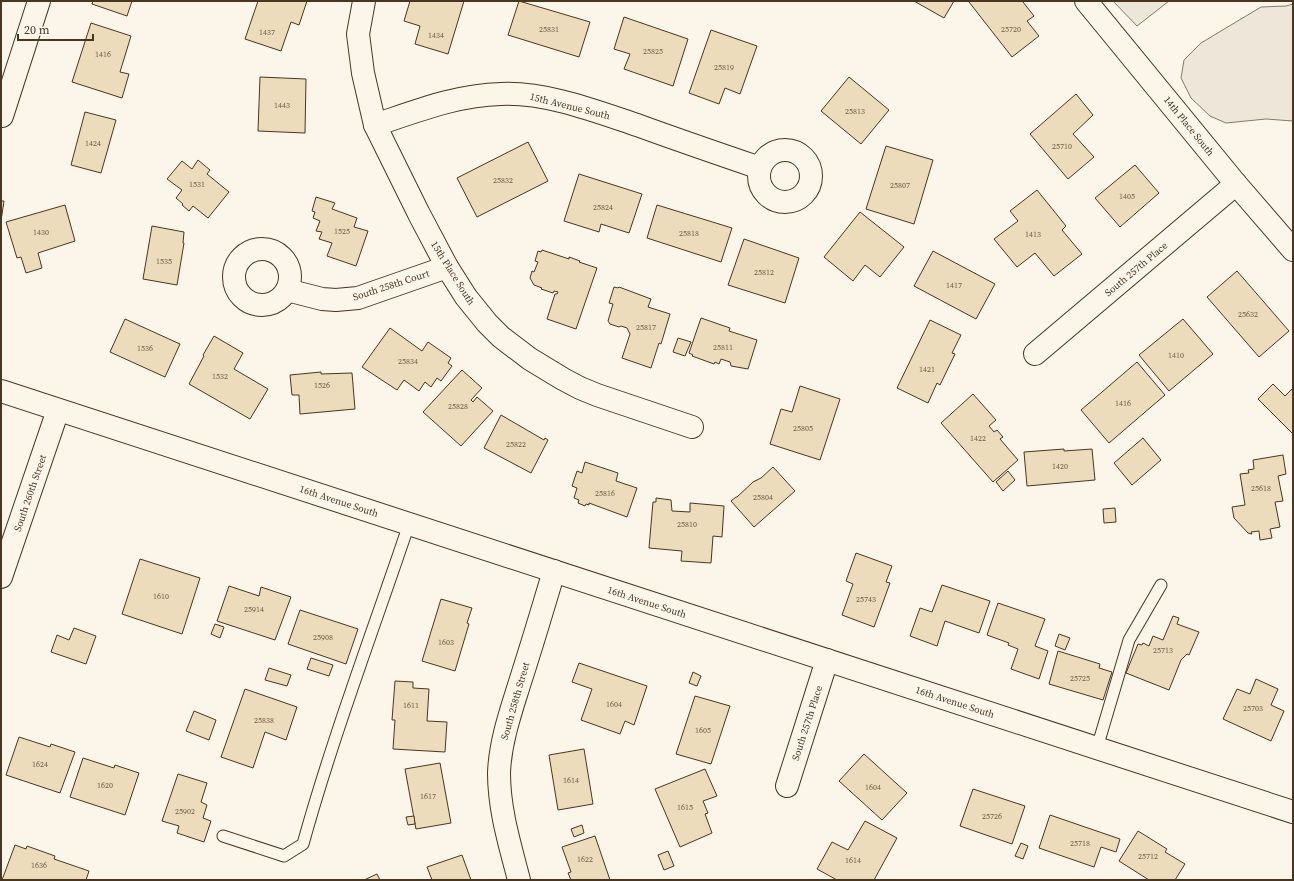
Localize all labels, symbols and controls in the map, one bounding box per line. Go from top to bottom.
scale bar [18,16,93,42]
text: 20 m [24,22,50,38]
house number: 25831 [539,24,559,35]
house number: 25720 [1001,24,1021,35]
house number: 1437 [259,27,275,38]
house number: 1434 [428,30,444,41]
house number: 25825 [643,46,663,57]
house number: 1416 [95,49,111,60]
house number: 25819 [714,62,734,73]
street label: 15th Avenue South [528,90,612,122]
street label: 14th Place South [1161,93,1217,159]
house number: 1443 [274,100,290,111]
house number: 25813 [845,106,865,117]
house number: 1424 [85,138,101,149]
house number: 25710 [1052,141,1072,152]
house number: 25832 [493,175,513,186]
house number: 1531 [189,179,205,190]
house number: 25807 [890,180,910,191]
house number: 1405 [1119,191,1135,202]
house number: 25824 [593,202,613,213]
house number: 1525 [334,226,350,237]
house number: 1430 [33,227,49,238]
house number: 25818 [679,228,699,239]
house number: 1413 [1025,229,1041,240]
street label: 15th Place South [428,238,478,308]
street label: South 257th Place [1102,239,1170,299]
house number: 1535 [156,256,172,267]
street label: South 258th Court [351,266,432,304]
house number: 25812 [754,267,774,278]
house number: 1417 [946,280,962,291]
house number: 25632 [1238,309,1258,320]
house number: 25817 [636,322,656,333]
house number: 25811 [713,342,733,353]
house number: 1536 [137,343,153,354]
house number: 1410 [1168,350,1184,361]
house number: 25834 [398,356,418,367]
house number: 1421 [919,364,935,375]
house number: 1532 [212,371,228,382]
house number: 1526 [314,380,330,391]
house number: 1416 [1115,398,1131,409]
house number: 25828 [448,401,468,412]
house number: 25805 [793,423,813,434]
house number: 1422 [970,433,986,444]
house number: 25822 [506,439,526,450]
street label: South 260th Street [11,452,49,533]
house number: 1420 [1052,461,1068,472]
street label: 16th Avenue South [298,482,380,520]
house number: 25618 [1251,483,1271,494]
house number: 25816 [595,488,615,499]
house number: 25804 [753,492,773,503]
house number: 25810 [677,519,697,530]
street label: 16th Avenue South [606,583,688,621]
house number: 1610 [153,591,169,602]
house number: 25743 [856,594,876,605]
house number: 25914 [244,604,264,615]
house number: 25908 [313,632,333,643]
house number: 1603 [438,637,454,648]
house number: 25713 [1153,645,1173,656]
street label: South 258th Street [498,660,533,741]
house number: 25725 [1070,673,1090,684]
street label: 16th Avenue South [914,683,996,721]
street label: South 257th Place [789,684,825,762]
house number: 1604 [606,699,622,710]
house number: 1611 [403,700,419,711]
house number: 25703 [1243,703,1263,714]
house number: 25838 [254,715,274,726]
house number: 1605 [695,725,711,736]
house number: 1624 [32,759,48,770]
house number: 1614 [563,775,579,786]
house number: 1620 [97,780,113,791]
house number: 1604 [865,782,881,793]
house number: 1617 [420,791,436,802]
house number: 1615 [677,802,693,813]
house number: 25902 [175,806,195,817]
house number: 25726 [982,811,1002,822]
house number: 25718 [1070,838,1090,849]
house number: 25712 [1138,851,1158,862]
house number: 1622 [577,854,593,865]
house number: 1614 [845,855,861,866]
house number: 1636 [31,860,47,871]

